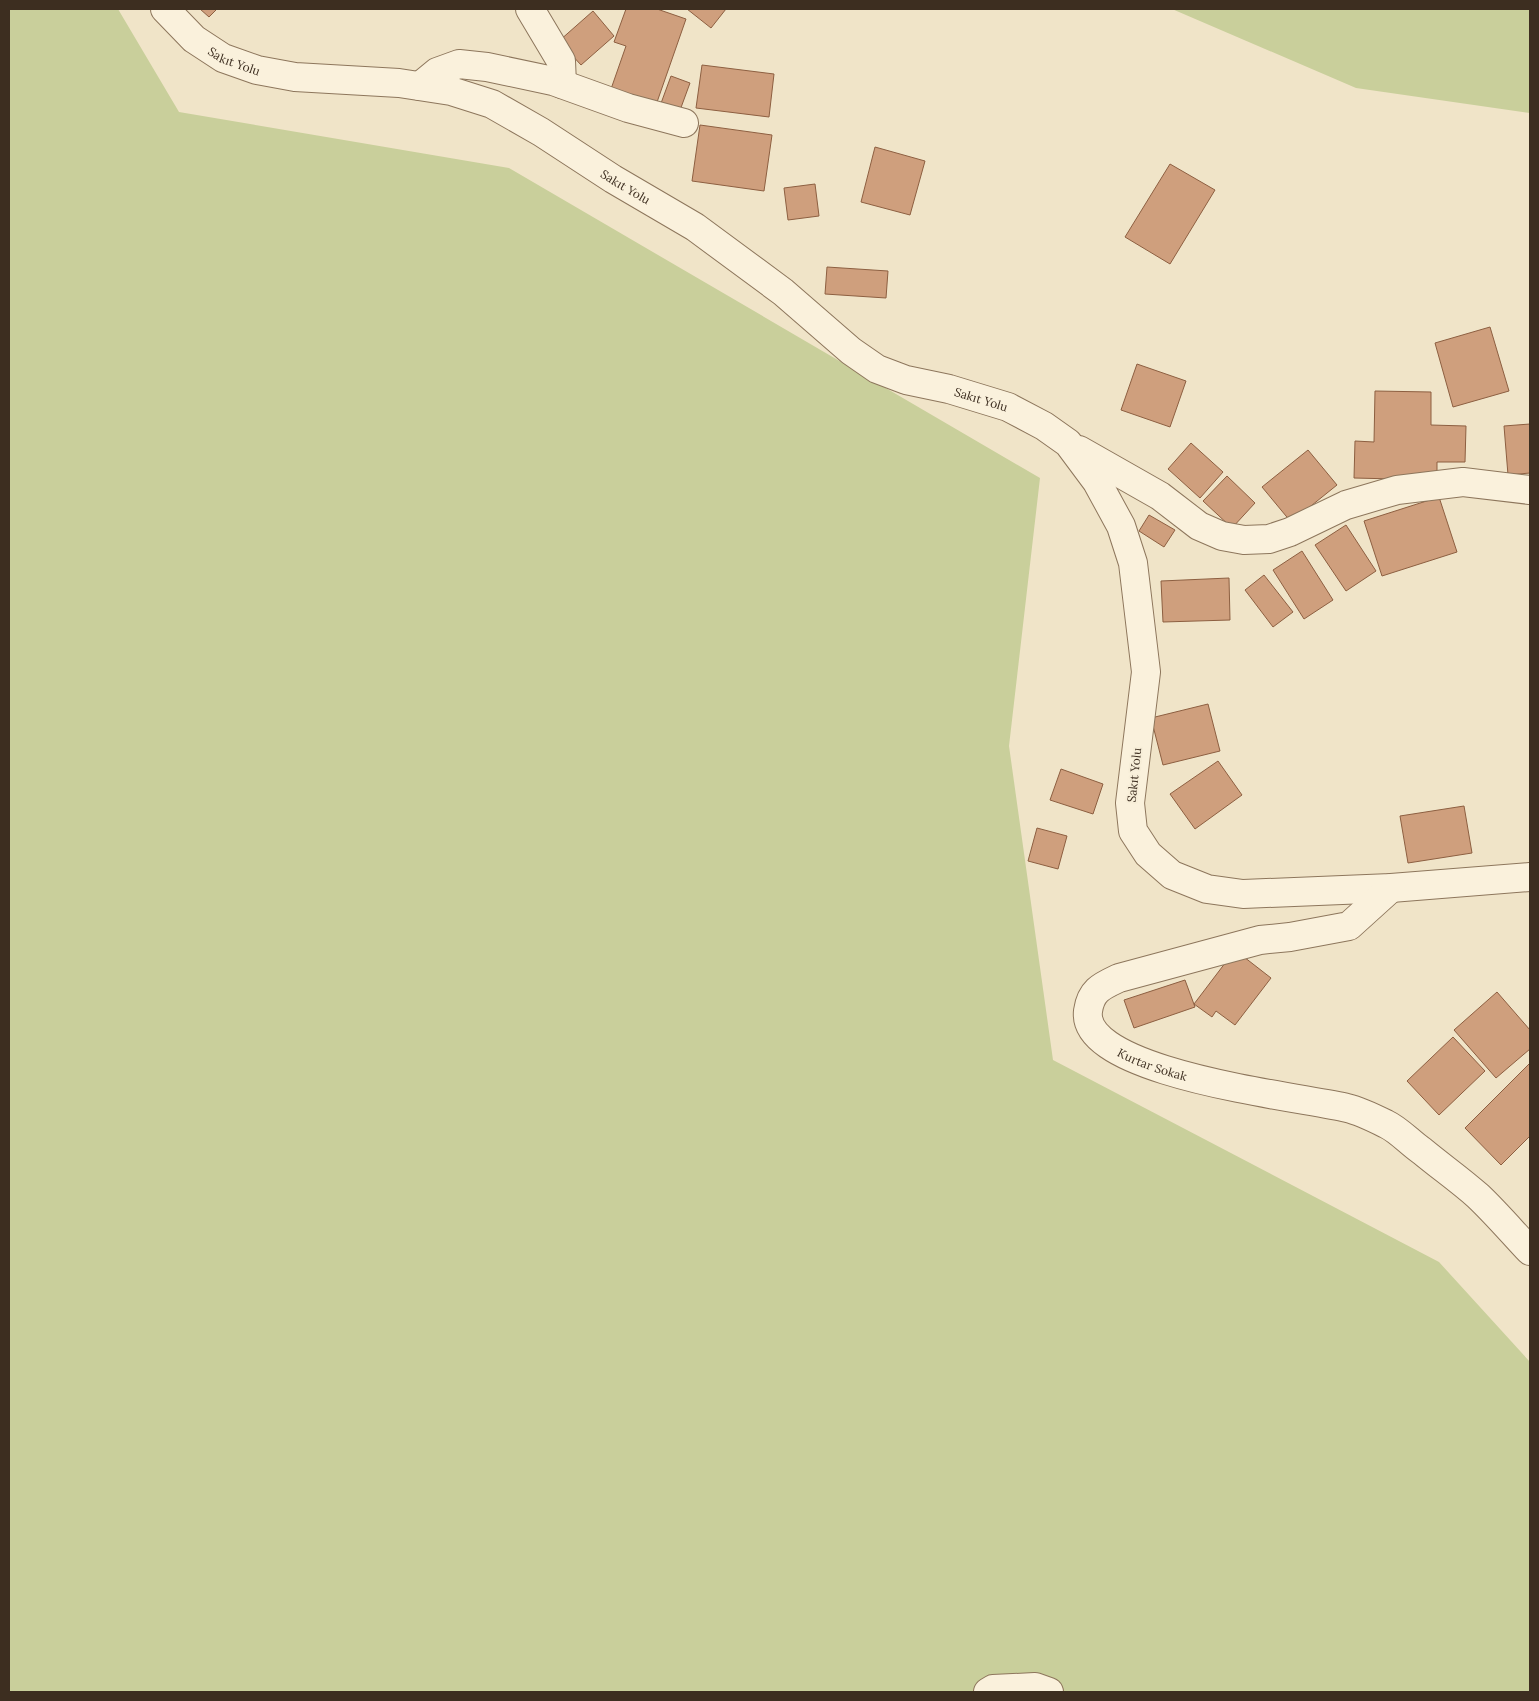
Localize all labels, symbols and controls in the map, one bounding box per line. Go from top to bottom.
street label: Sakıt Yolu [206,43,262,78]
street label: Sakıt Yolu [598,166,653,207]
street label: Sakıt Yolu [953,384,1010,414]
street label: Sakıt Yolu [1124,747,1144,803]
street label: Kurtar Sokak [1115,1044,1189,1084]

